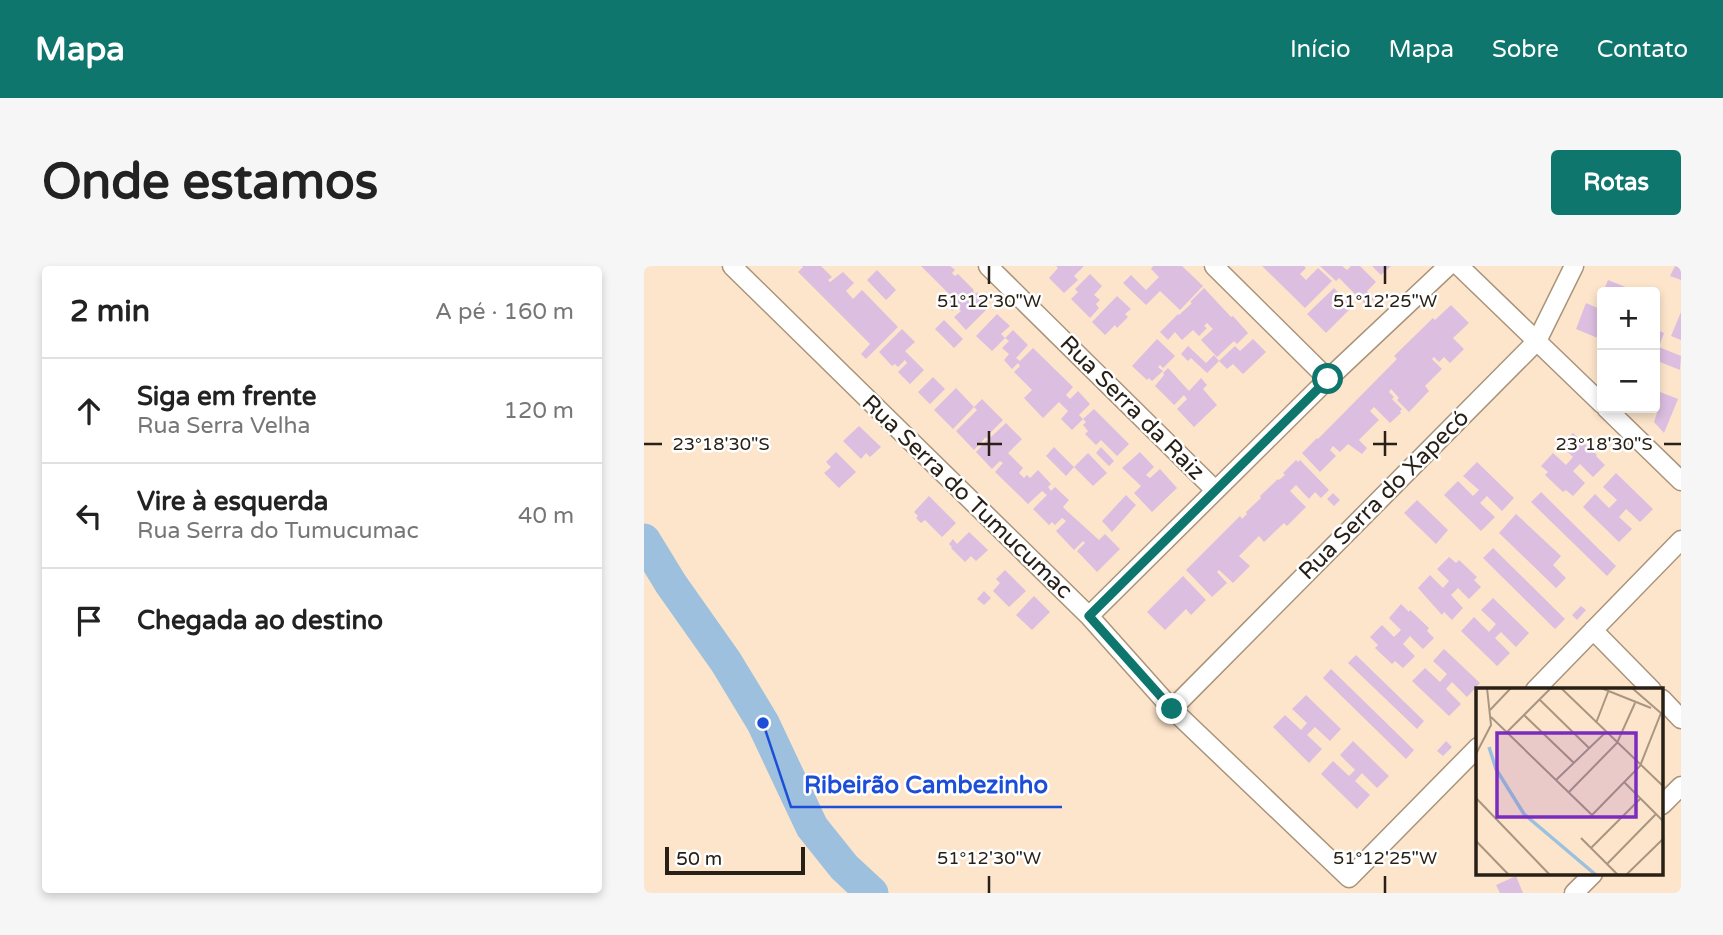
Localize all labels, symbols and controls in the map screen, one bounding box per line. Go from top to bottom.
text: Mapa [35,30,125,69]
text: Início [1290,35,1351,64]
text: Mapa [1389,35,1454,64]
text: Sobre [1492,35,1559,64]
text: Contato [1597,35,1688,64]
button: Rotas [1551,150,1681,215]
text: Onde estamos [42,153,378,212]
map controls [1597,287,1660,413]
button: + [1597,287,1660,350]
text: 51°12'30"W [937,290,1041,312]
text: 51°12'25"W [1333,290,1437,312]
text: 2 min [70,293,150,330]
text: A pé · 160 m [435,298,574,326]
street label: Rua Serra da Raiz [1054,330,1210,486]
button: − [1597,350,1660,413]
route start [1312,363,1343,394]
text: Siga em frente [137,381,317,412]
street label: Rua Serra do Tumucumac [856,389,1078,605]
icon: ahead [70,392,108,430]
text: 120 m [504,397,574,425]
street label: Rua Serra do Xapecó [1293,404,1475,586]
text: Rua Serra Velha [137,412,310,440]
text: 23°18'30"S [672,433,770,455]
text: 23°18'30"S [1555,433,1653,455]
text: Vire à esquerda [137,486,328,517]
icon: left [70,497,108,535]
text: 40 m [518,502,574,530]
text: Rua Serra do Tumucumac [137,517,419,545]
icon: arrive [70,602,108,640]
text: Chegada ao destino [137,605,383,636]
inset map [1476,688,1664,876]
route end [1156,693,1187,724]
callout: Ribeirão Cambezinho [791,762,1062,807]
text: Ribeirão Cambezinho [804,771,1048,800]
scale bar [665,844,805,876]
text: 51°12'30"W [937,847,1041,869]
text: 51°12'25"W [1333,847,1437,869]
text: 50 m [676,848,722,870]

